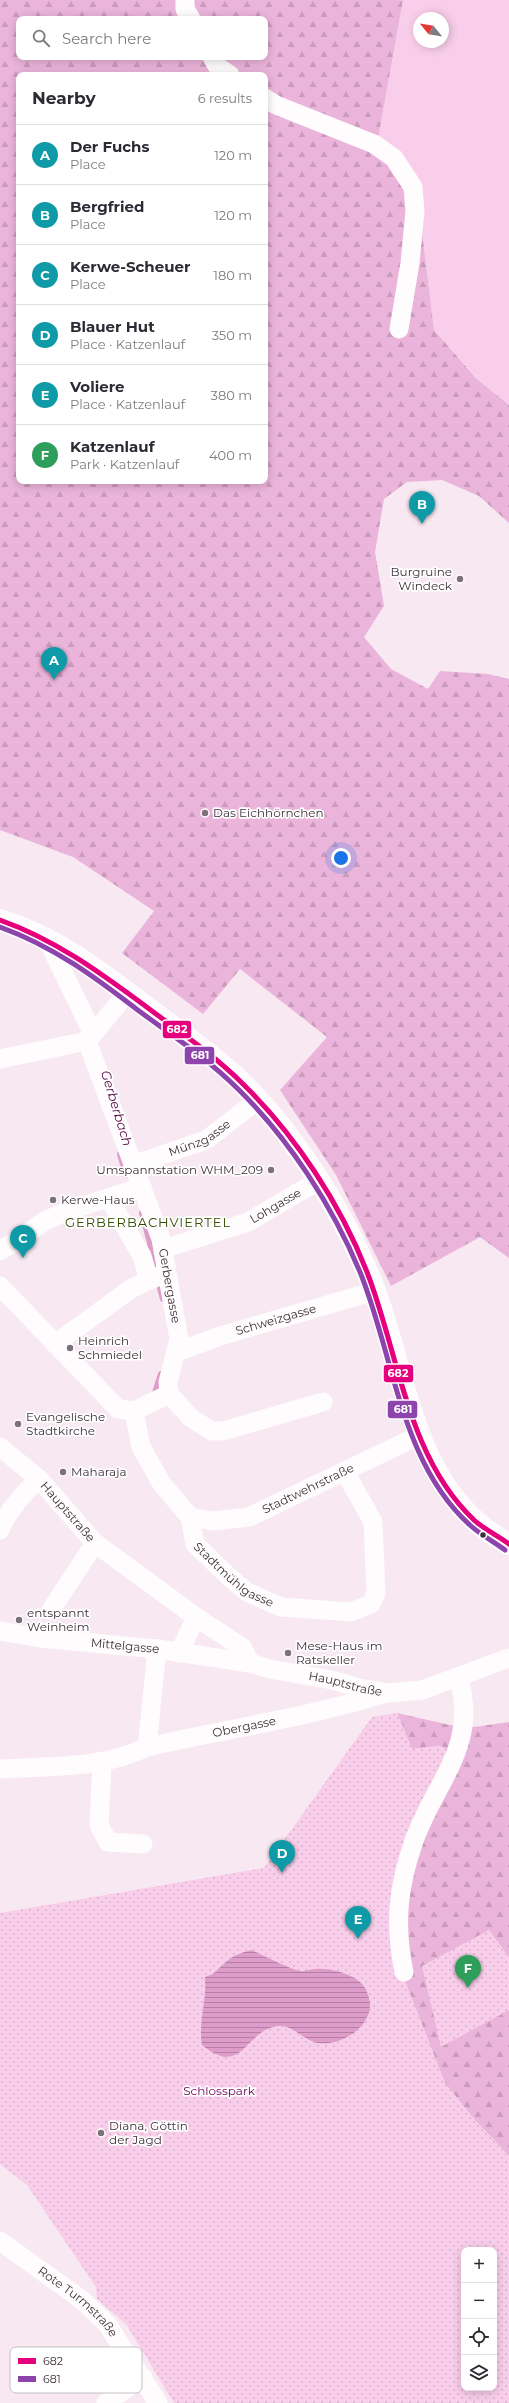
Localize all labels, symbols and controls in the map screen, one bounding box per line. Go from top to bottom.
north arrow [413,12,449,48]
search box [16,16,268,60]
icon: search [30,27,52,49]
text: Search here [62,29,151,48]
text: Nearby [32,88,96,108]
text: 6 results [198,90,252,106]
text: Der Fuchs [70,137,149,156]
text: A [40,147,50,163]
text: 120 m [214,147,252,163]
text: Place [70,156,106,172]
text: Bergfried [70,197,144,216]
text: B [40,207,50,223]
text: 120 m [214,207,252,223]
text: Place [70,216,106,232]
text: Kerwe-Scheuer [70,257,190,276]
text: C [40,267,50,283]
text: 180 m [213,267,252,283]
text: Place [70,276,106,292]
text: Blauer Hut [70,317,155,336]
text: D [40,327,50,343]
text: 350 m [212,327,252,343]
text: Place · Katzenlauf [70,336,185,352]
text: Voliere [70,377,125,396]
text: E [41,387,49,403]
text: 380 m [211,387,252,403]
text: Place · Katzenlauf [70,396,185,412]
text: Katzenlauf [70,437,154,456]
text: F [41,447,49,463]
text: 400 m [209,447,252,463]
text: Park · Katzenlauf [70,456,179,472]
pin: B [409,491,435,524]
place label: Burgruine Windeck [391,564,453,593]
marker: Burgruine Windeck [455,574,465,584]
pin: A [41,647,67,680]
place label: Das Eichhörnchen [213,805,324,820]
marker: Das Eichhörnchen [200,808,210,818]
your location [331,848,351,868]
line badge: 682 [162,1020,192,1039]
text: 682 [167,1022,188,1036]
line badge: 681 [184,1046,215,1065]
text: 681 [191,1048,209,1062]
water label: Gerberbach [98,1068,136,1148]
street label: Münzgasse [166,1116,233,1159]
place label: Umspannstation WHM_209 [96,1162,263,1177]
marker: Umspannstation WHM_209 [266,1165,276,1175]
street label: Lohgasse [247,1185,304,1226]
place label: Kerwe-Haus [61,1192,135,1207]
marker: Kerwe-Haus [48,1195,58,1205]
district label: GERBERBACHVIERTEL [65,1214,231,1230]
pin: C [10,1225,36,1258]
street label: Gerbergasse [156,1247,184,1324]
street label: Schweizgasse [234,1301,318,1338]
place label: Heinrich Schmiedel [78,1333,142,1362]
marker: Heinrich Schmiedel [65,1343,75,1353]
line badge: 682 [383,1364,414,1383]
text: 682 [388,1366,409,1380]
line badge: 681 [387,1400,418,1419]
text: 681 [394,1402,412,1416]
place label: Evangelische Stadtkirche [26,1409,105,1438]
marker: Evangelische Stadtkirche [13,1419,23,1429]
street label: Stadtwehrstraße [259,1460,356,1517]
place label: Maharaja [71,1464,127,1479]
marker: Maharaja [58,1467,68,1477]
street label: Hauptstraße [38,1478,99,1545]
unlabelled marker [478,1530,488,1540]
street label: Stadtmühlgasse [191,1539,276,1610]
place label: entspannt Weinheim [27,1605,90,1634]
marker: entspannt Weinheim [14,1615,24,1625]
street label: Mittelgasse [90,1635,160,1656]
place label: Mese-Haus im Ratskeller [296,1638,382,1667]
marker: Mese-Haus im Ratskeller [283,1648,293,1658]
street label: Hauptstraße [307,1668,383,1699]
street label: Obergasse [211,1713,277,1740]
pin: D [269,1840,295,1873]
pin: E [345,1906,371,1939]
pin: F [455,1955,481,1988]
park label: Schlosspark [183,2083,256,2098]
place label: Diana, Göttin der Jagd [109,2118,188,2147]
marker: Diana, Göttin der Jagd [96,2128,106,2138]
map controls [461,2247,497,2391]
button: + [461,2247,497,2283]
street label: Rote Turmstraße [35,2263,121,2339]
button: − [461,2283,497,2319]
button: locate [461,2319,497,2355]
legend [10,2347,142,2393]
text: 682 [43,2354,63,2368]
button: layers [461,2355,497,2391]
text: 681 [43,2372,61,2386]

